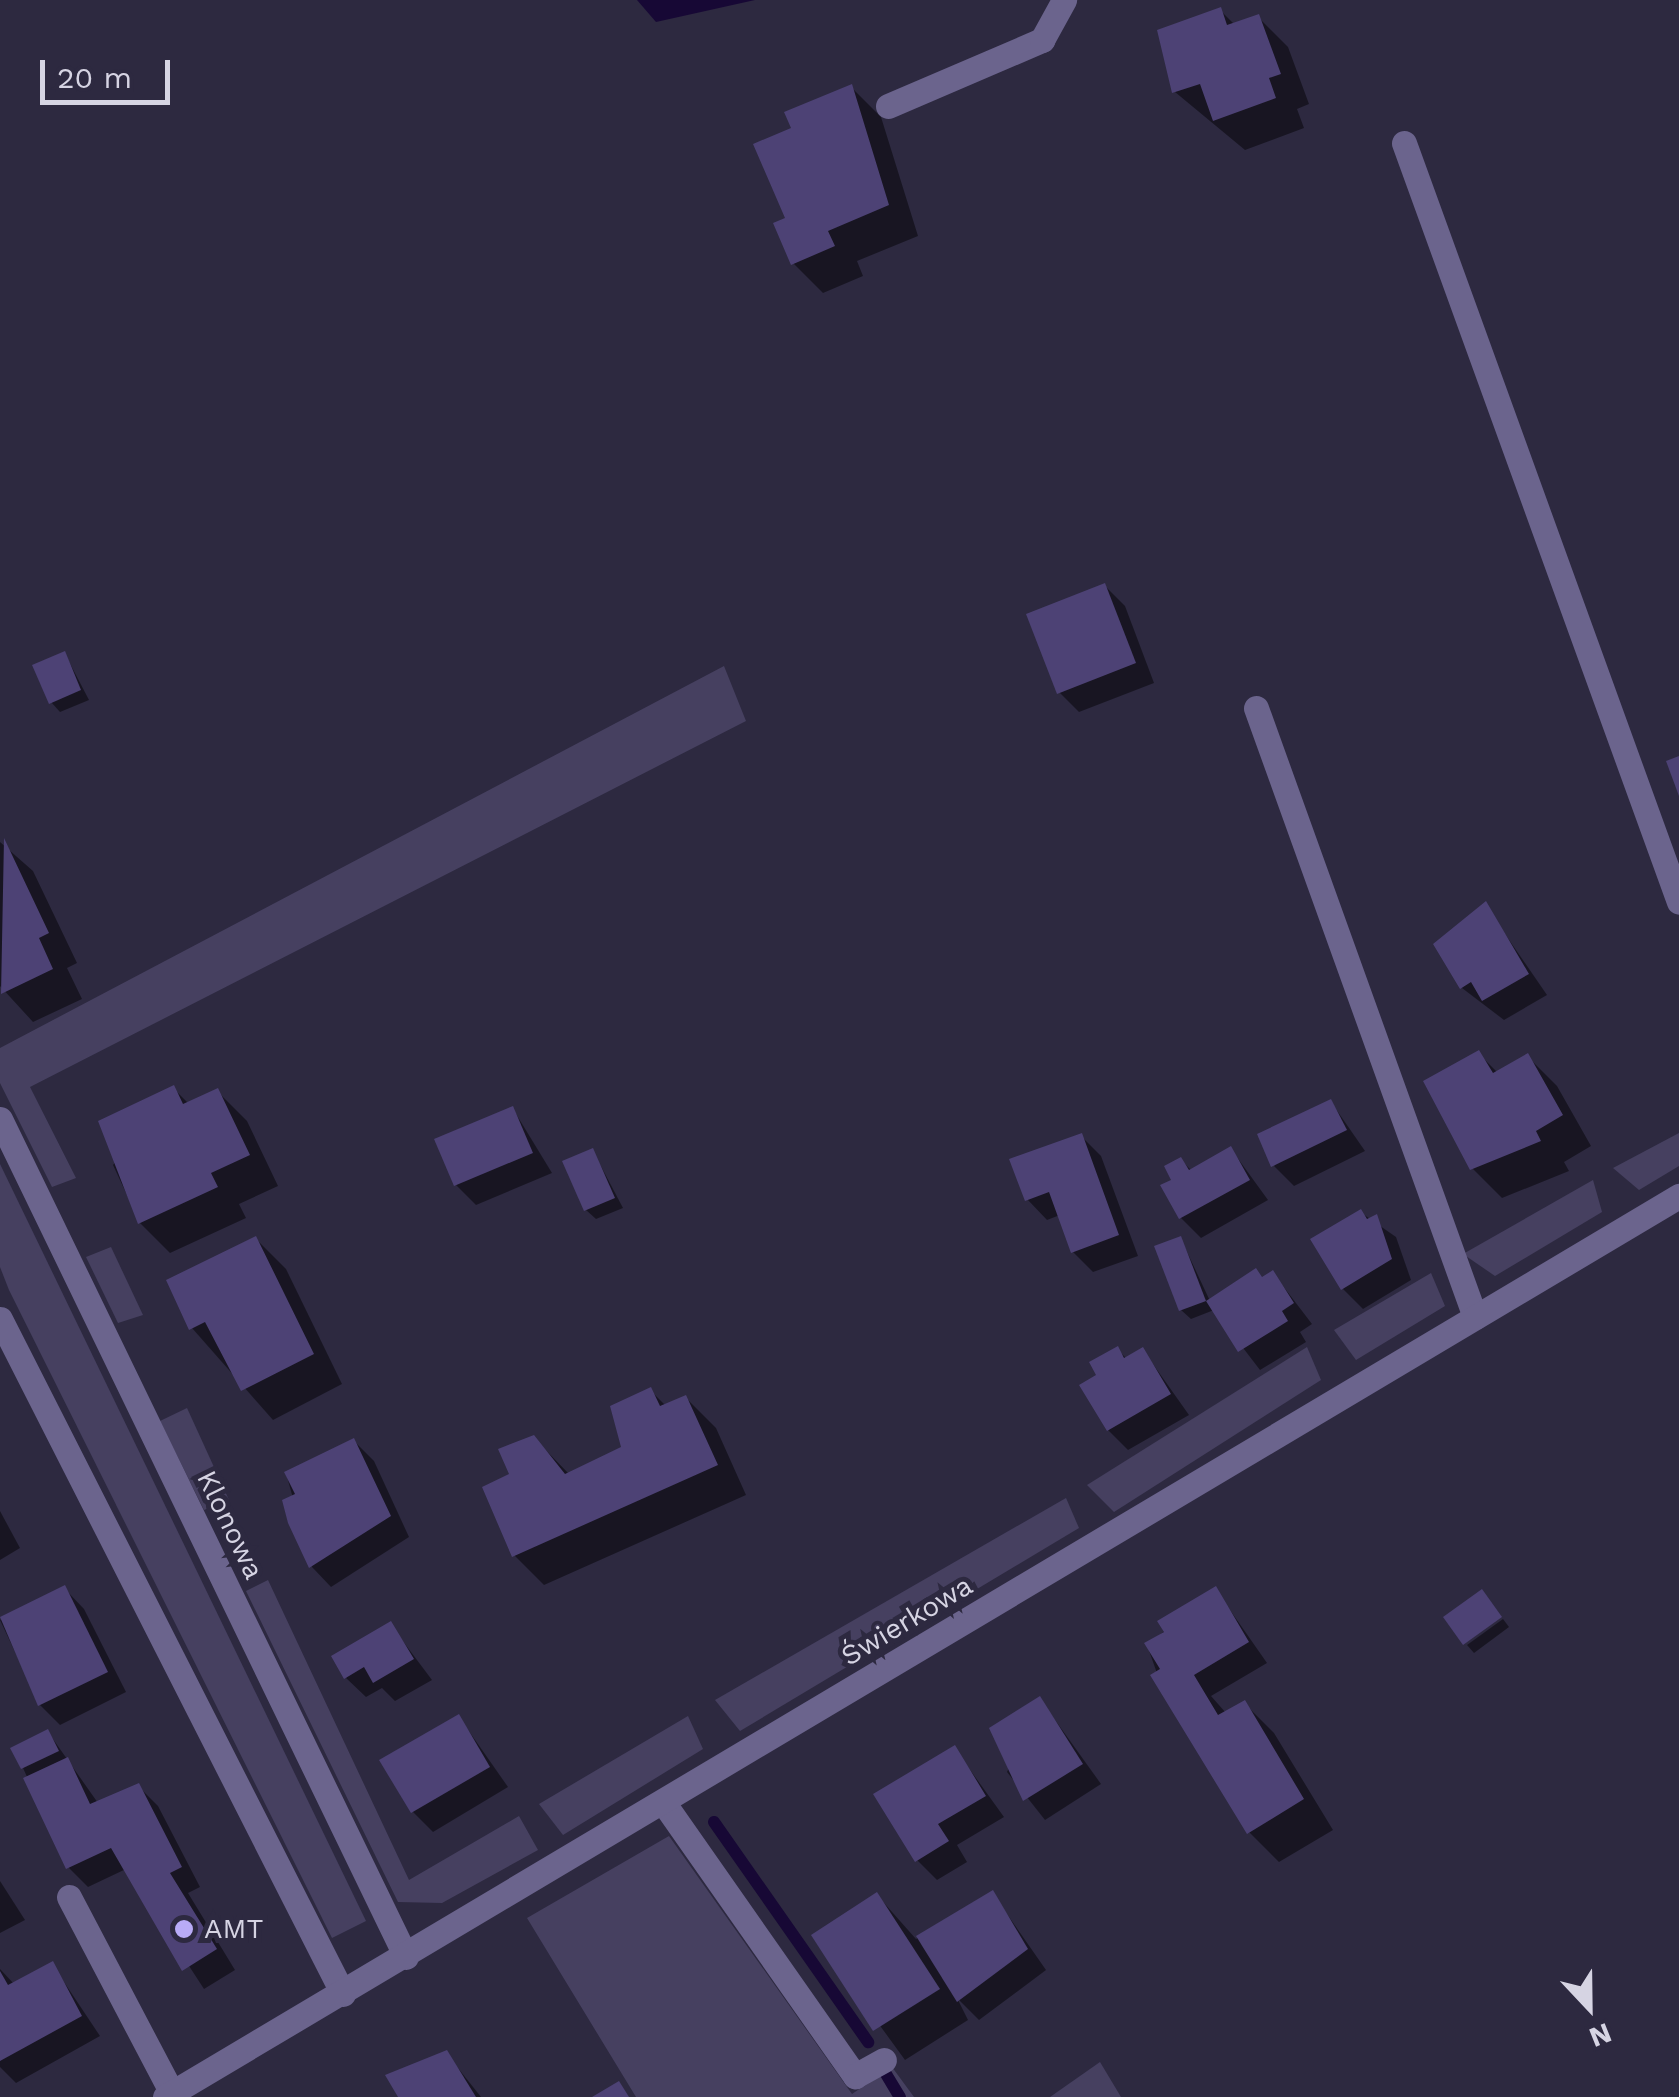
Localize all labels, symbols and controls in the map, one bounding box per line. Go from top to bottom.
scale bar [45,40,175,102]
text: 20 m [57,60,132,95]
street label: Klonowa [189,1465,271,1585]
street label: Świerkowa [835,1569,979,1673]
place label: AMT [204,1912,263,1946]
marker: AMT [173,1918,195,1940]
north arrow [1539,1957,1639,2057]
text: N [1585,2016,1616,2054]

